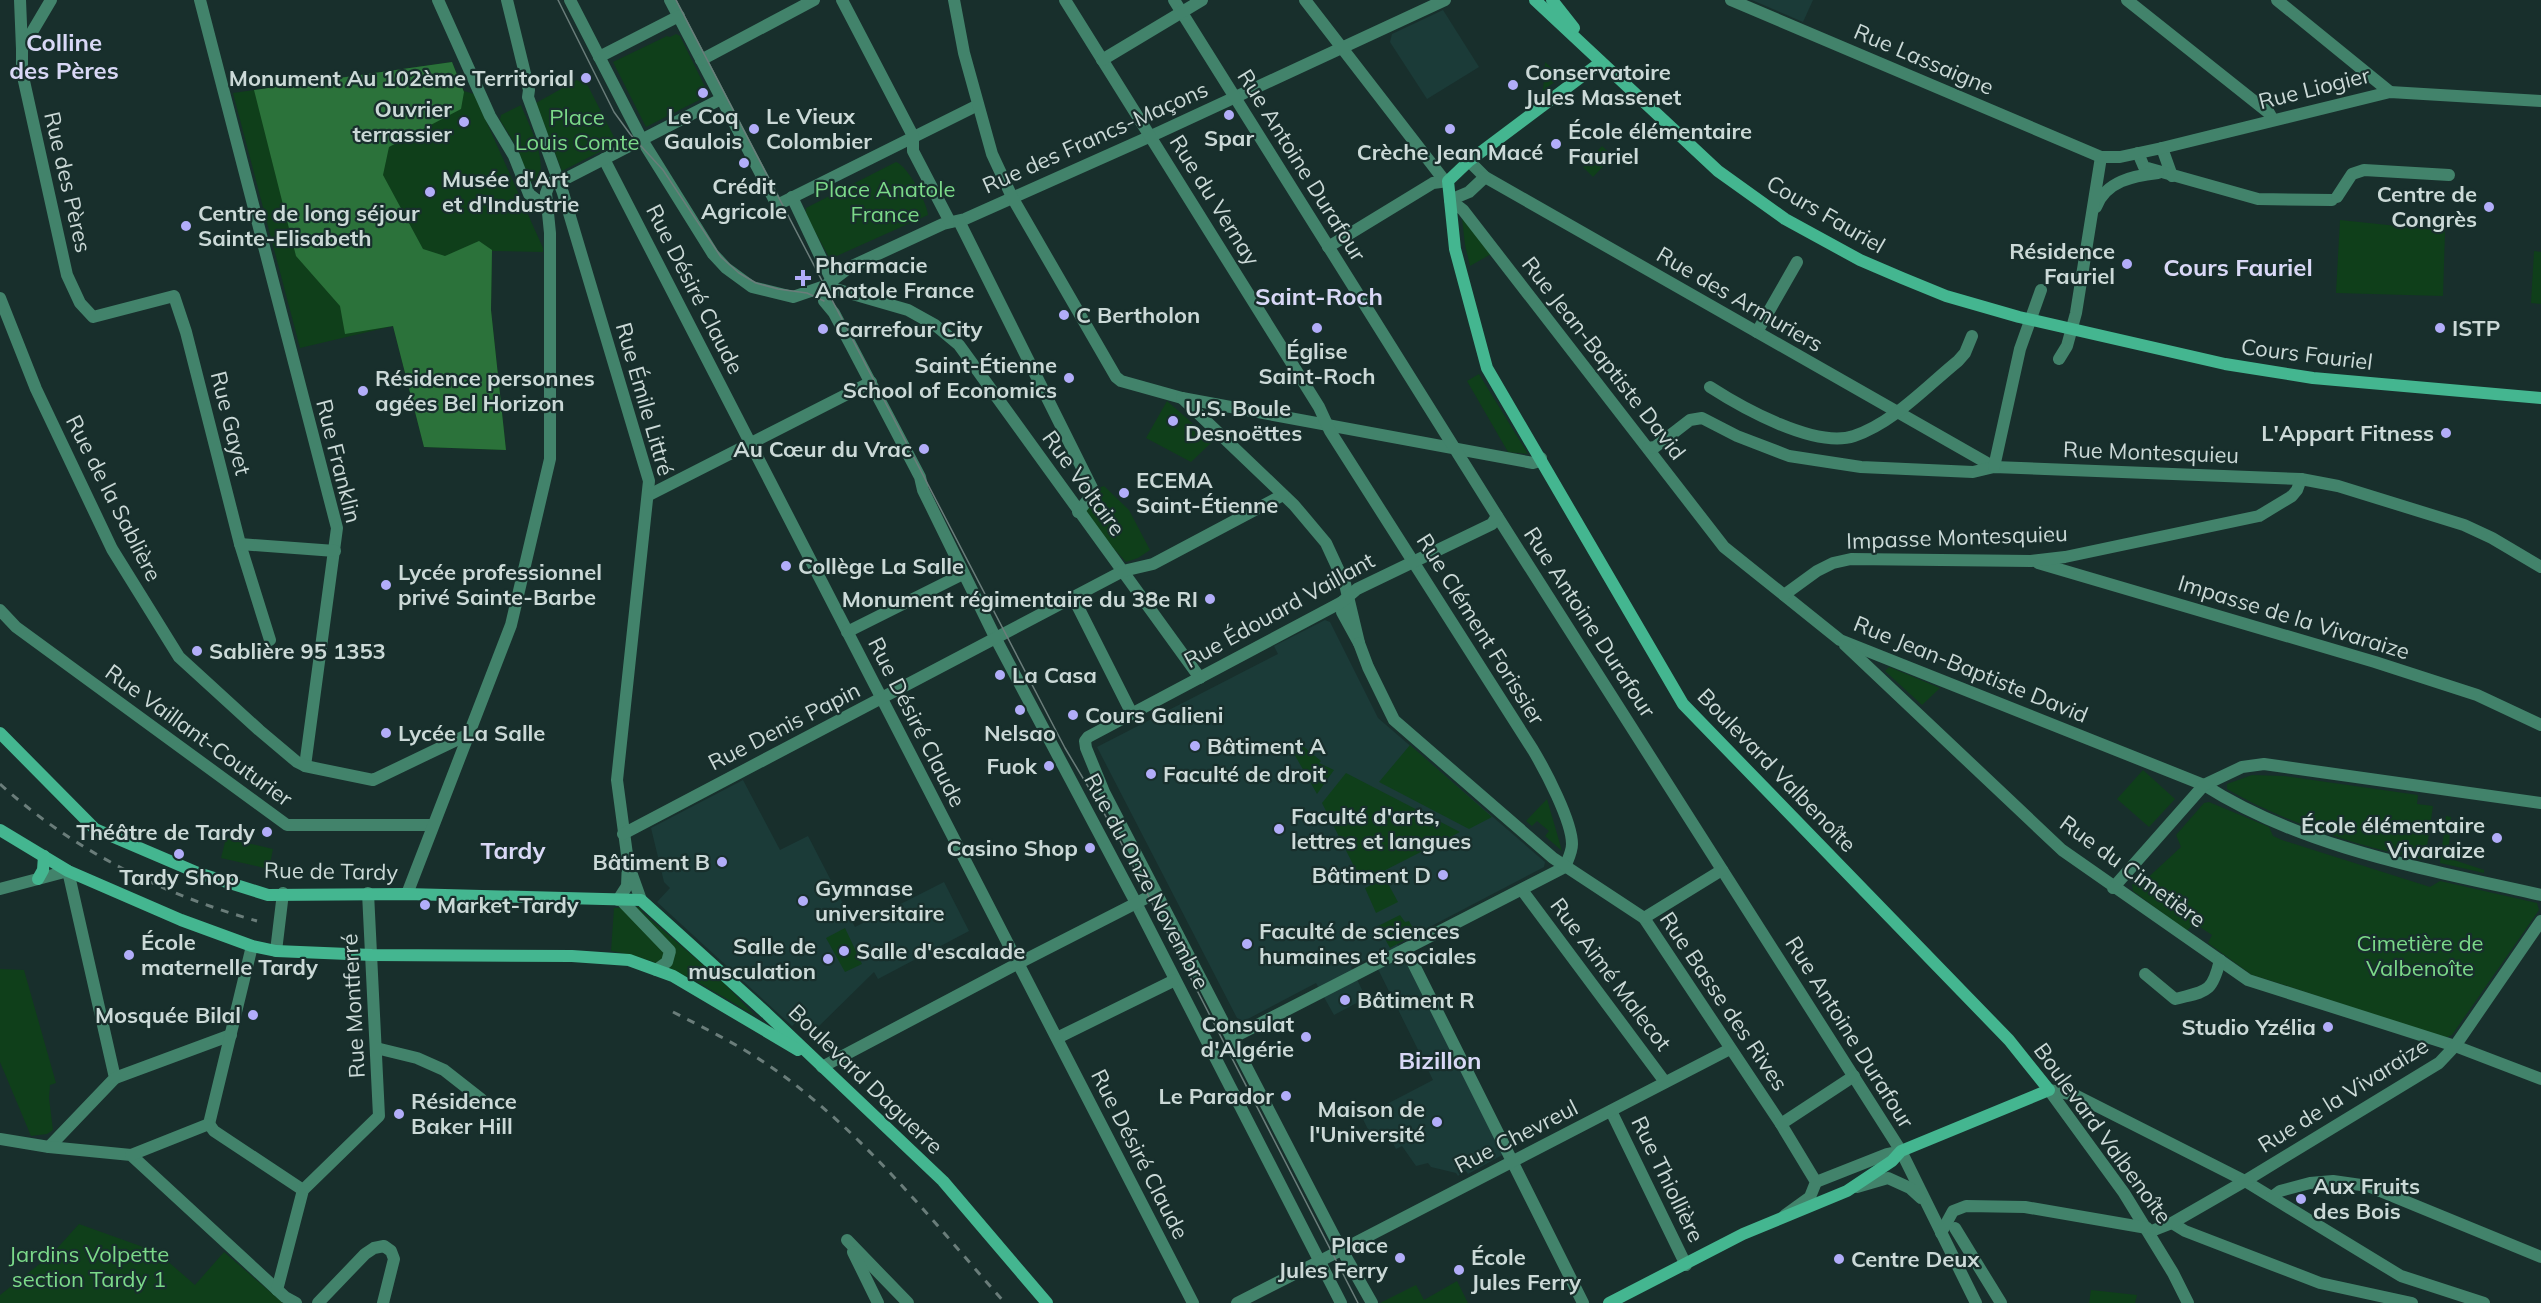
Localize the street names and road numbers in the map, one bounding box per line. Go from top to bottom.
street label: Rue Lassaigne [1850,17,1998,101]
street label: Rue Liogier [2255,61,2373,115]
street label: Rue Antoine Durafour [1232,64,1373,266]
street label: Rue des Francs-Maçons [978,75,1212,199]
street label: Rue des Pères [38,109,98,255]
street label: Rue du Vernay [1164,129,1267,271]
street label: Cours Fauriel [1762,169,1890,259]
street label: Rue Désiré Claude [640,199,750,379]
street label: Rue des Armuriers [1652,240,1828,358]
street label: Rue Jean-Baptiste David [1516,251,1692,465]
street label: Rue Émile Littré [610,319,680,479]
street label: Cours Fauriel [2240,332,2374,376]
street label: Rue Gayet [205,368,257,478]
street label: Rue Franklin [310,396,368,526]
street label: Rue de la Sablière [60,410,168,586]
street label: Rue Voltaire [1036,425,1132,541]
street label: Rue Montesquieu [2062,435,2240,469]
street label: Impasse Montesquieu [1846,519,2068,555]
street label: Rue Antoine Durafour [1518,522,1662,722]
street label: Rue Clément Forissier [1411,528,1551,730]
street label: Rue Édouard Vaillant [1179,546,1380,674]
street label: Impasse de la Vivaraize [2175,568,2413,666]
street label: Rue Jean-Baptiste David [1850,609,2092,729]
street label: Rue Désiré Claude [862,632,972,812]
street label: Rue Vaillant-Couturier [100,658,298,812]
street label: Rue Denis Papin [703,676,865,776]
street label: Boulevard Valbenoîte [1692,682,1862,858]
street label: Rue du Onze Novembre [1078,768,1216,994]
street label: Rue du Cimetière [2055,809,2211,933]
street label: Rue de Tardy [264,856,399,886]
street label: Rue Aimé Malecot [1544,892,1678,1056]
street label: Rue Basse des Rives [1654,906,1794,1096]
street label: Rue Antoine Durafour [1780,931,1921,1133]
street label: Rue Montferré [335,933,371,1079]
street label: Boulevard Daguerre [783,998,949,1160]
street label: Rue de la Vivaraize [2253,1031,2433,1159]
street label: Boulevard Valbenoîte [2028,1037,2178,1229]
street label: Rue Désiré Claude [1085,1064,1195,1244]
street label: Rue Chevreul [1450,1093,1582,1179]
street label: Rue Thiollière [1625,1111,1711,1247]

